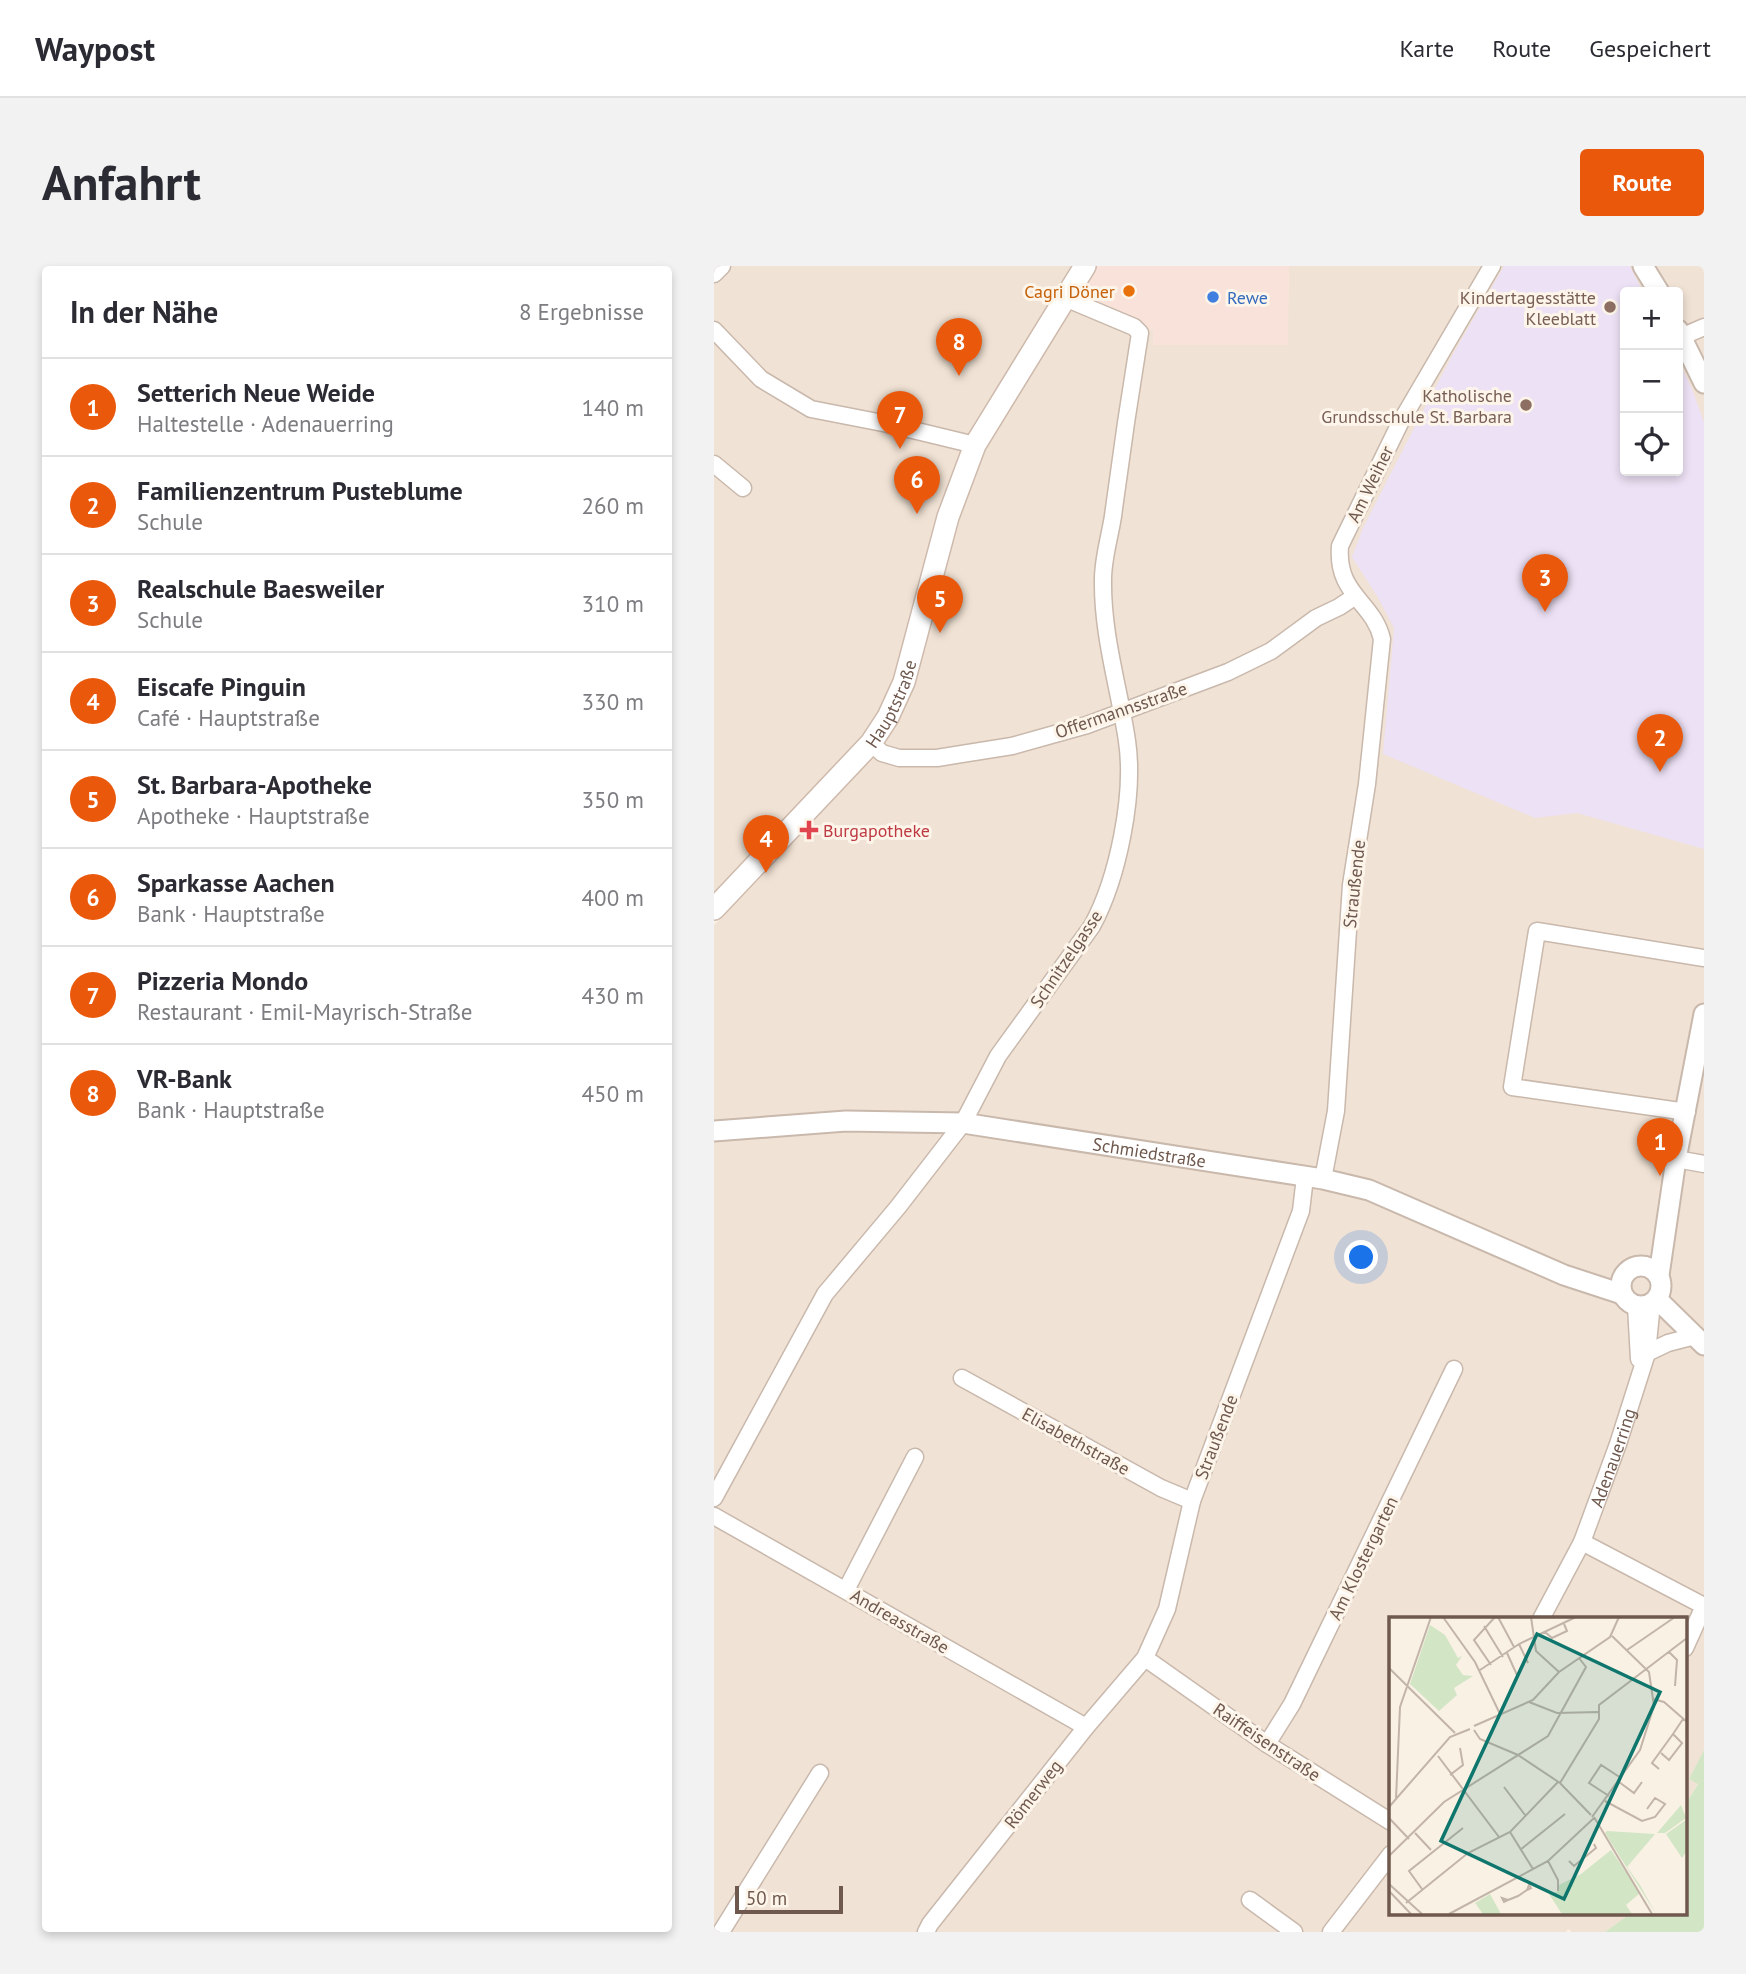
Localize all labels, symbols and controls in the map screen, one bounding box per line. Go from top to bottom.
text: Waypost [35,27,155,70]
text: Karte [1399,33,1454,64]
text: Route [1492,33,1551,64]
text: Gespeichert [1589,33,1711,64]
button: Route [1580,149,1704,216]
text: Anfahrt [42,150,201,214]
place label: Cagri Döner [1024,280,1115,303]
marker: Cagri Döner [1121,283,1137,299]
place label: Rewe [1227,286,1268,309]
place label: Kindertagesstätte Kleeblatt [1460,286,1596,330]
map controls [1620,287,1683,476]
button: + [1620,287,1683,350]
marker: Rewe [1205,289,1221,305]
text: In der Nähe [70,292,218,331]
text: 8 Ergebnisse [519,297,644,326]
marker: Kindertagesstätte Kleeblatt [1602,299,1618,315]
pin: 8 [936,318,982,376]
button: − [1620,350,1683,413]
text: Setterich Neue Weide [137,376,375,409]
place label: Katholische Grundsschule St. Barbara [1321,384,1512,428]
pin: 7 [877,391,923,449]
text: 1 [86,393,100,422]
text: 140 m [582,393,644,422]
marker: Katholische Grundsschule St. Barbara [1518,397,1534,413]
text: Haltestelle · Adenauerring [137,409,394,438]
button: locate [1620,413,1683,476]
street label: Am Weiher [1342,442,1398,526]
pin: 6 [894,456,940,514]
text: Familienzentrum Pusteblume [137,474,463,507]
text: 2 [86,491,100,520]
text: 260 m [582,491,644,520]
text: Schule [137,507,203,536]
pin: 3 [1522,554,1568,612]
text: Realschule Baesweiler [137,572,384,605]
pin: 5 [917,575,963,633]
text: 3 [86,589,100,618]
text: 310 m [582,589,644,618]
text: Schule [137,605,203,634]
street label: Hauptstraße [860,657,921,752]
text: Eiscafe Pinguin [137,670,306,703]
street label: Offermannsstraße [1052,677,1190,743]
text: 4 [86,687,100,716]
text: 330 m [582,687,644,716]
text: Café · Hauptstraße [137,703,320,732]
pin: 2 [1637,714,1683,772]
text: St. Barbara-Apotheke [137,768,372,801]
text: 5 [86,785,100,814]
text: 350 m [582,785,644,814]
text: Apotheke · Hauptstraße [137,801,370,830]
pin: 4 [743,815,789,873]
place label: Burgapotheke [823,819,930,842]
marker: Burgapotheke [801,822,817,838]
street label: Straußende [1338,839,1370,929]
text: Sparkasse Aachen [137,866,335,899]
text: 6 [86,883,100,912]
text: 400 m [582,883,644,912]
text: Bank · Hauptstraße [137,899,325,928]
street label: Schnitzelgasse [1025,906,1107,1012]
text: Pizzeria Mondo [137,964,308,997]
text: 7 [86,981,100,1010]
text: 430 m [582,981,644,1010]
text: Restaurant · Emil-Mayrisch-Straße [137,997,473,1026]
text: VR-Bank [137,1062,232,1095]
text: 8 [86,1079,100,1108]
text: 450 m [582,1079,644,1108]
text: Bank · Hauptstraße [137,1095,325,1124]
pin: 1 [1637,1118,1683,1176]
street label: Schmiedstraße [1091,1132,1208,1172]
your location [1344,1240,1378,1274]
street label: Straußende [1189,1391,1243,1483]
street label: Elisabethstraße [1018,1402,1134,1480]
street label: Adenauerring [1584,1405,1640,1510]
street label: Am Klostergarten [1323,1492,1403,1624]
street label: Andreasstraße [846,1583,954,1659]
inset map [1389,1617,1686,1914]
street label: Raiffeisenstraße [1209,1698,1325,1786]
street label: Römerweg [999,1755,1067,1833]
scale bar [735,1883,844,1915]
text: 50 m [746,1886,787,1910]

